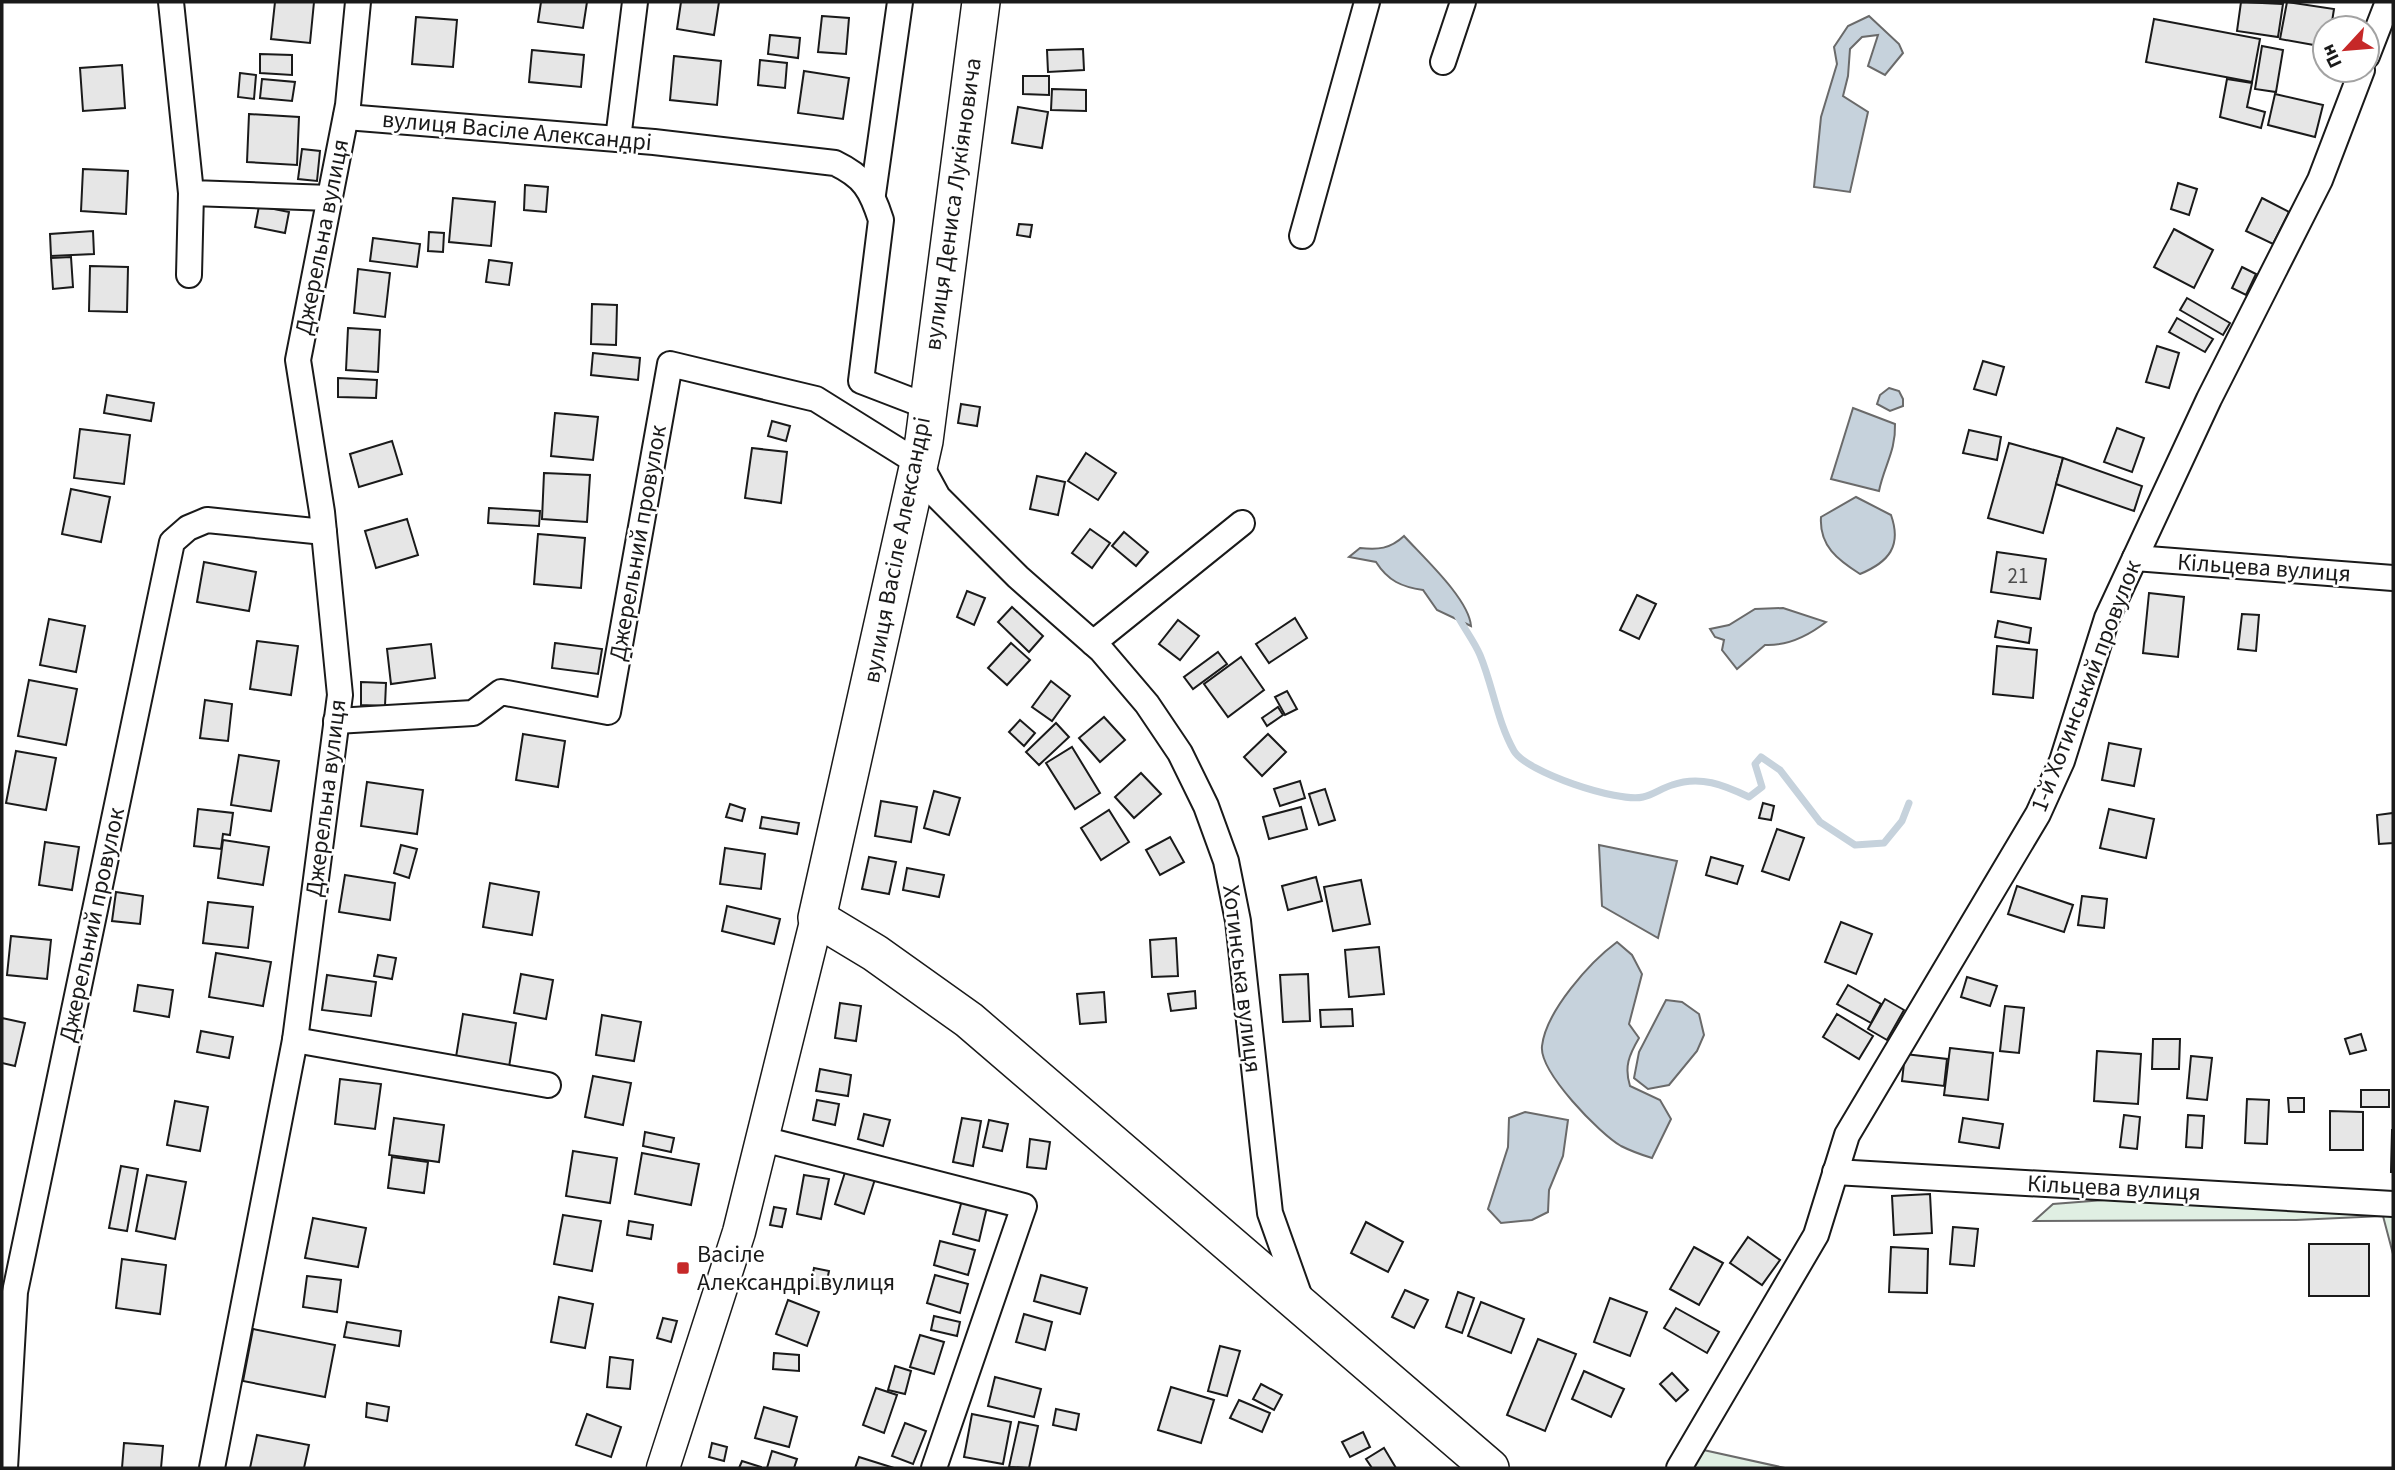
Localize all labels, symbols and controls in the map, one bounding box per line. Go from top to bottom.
north arrow [2311,14,2381,84]
text: Пн [2315,39,2349,72]
street label: вулиця Дениса Лукіяновича [915,55,991,353]
street label: вулиця Васіле Александрі [381,102,653,160]
street label: Джерельна вулиця [286,136,358,338]
street label: вулиця Васіле Александрі [854,414,940,686]
street label: Джерельний провулок [600,422,676,664]
street label: Кільцева вулиця [2176,544,2352,592]
street label: 1-й Хотинський провулок [2022,555,2150,817]
house number: 21 [2008,561,2028,591]
street label: Джерельна вулиця [297,697,355,899]
street label: Джерельний провулок [50,804,134,1045]
street label: Хотинська вулиця [1213,883,1271,1075]
street label: Кільцева вулиця [2026,1166,2202,1210]
place label: Васіле Александрі вулиця [697,1237,895,1300]
marker: Васіле Александрі вулиця [675,1260,691,1276]

